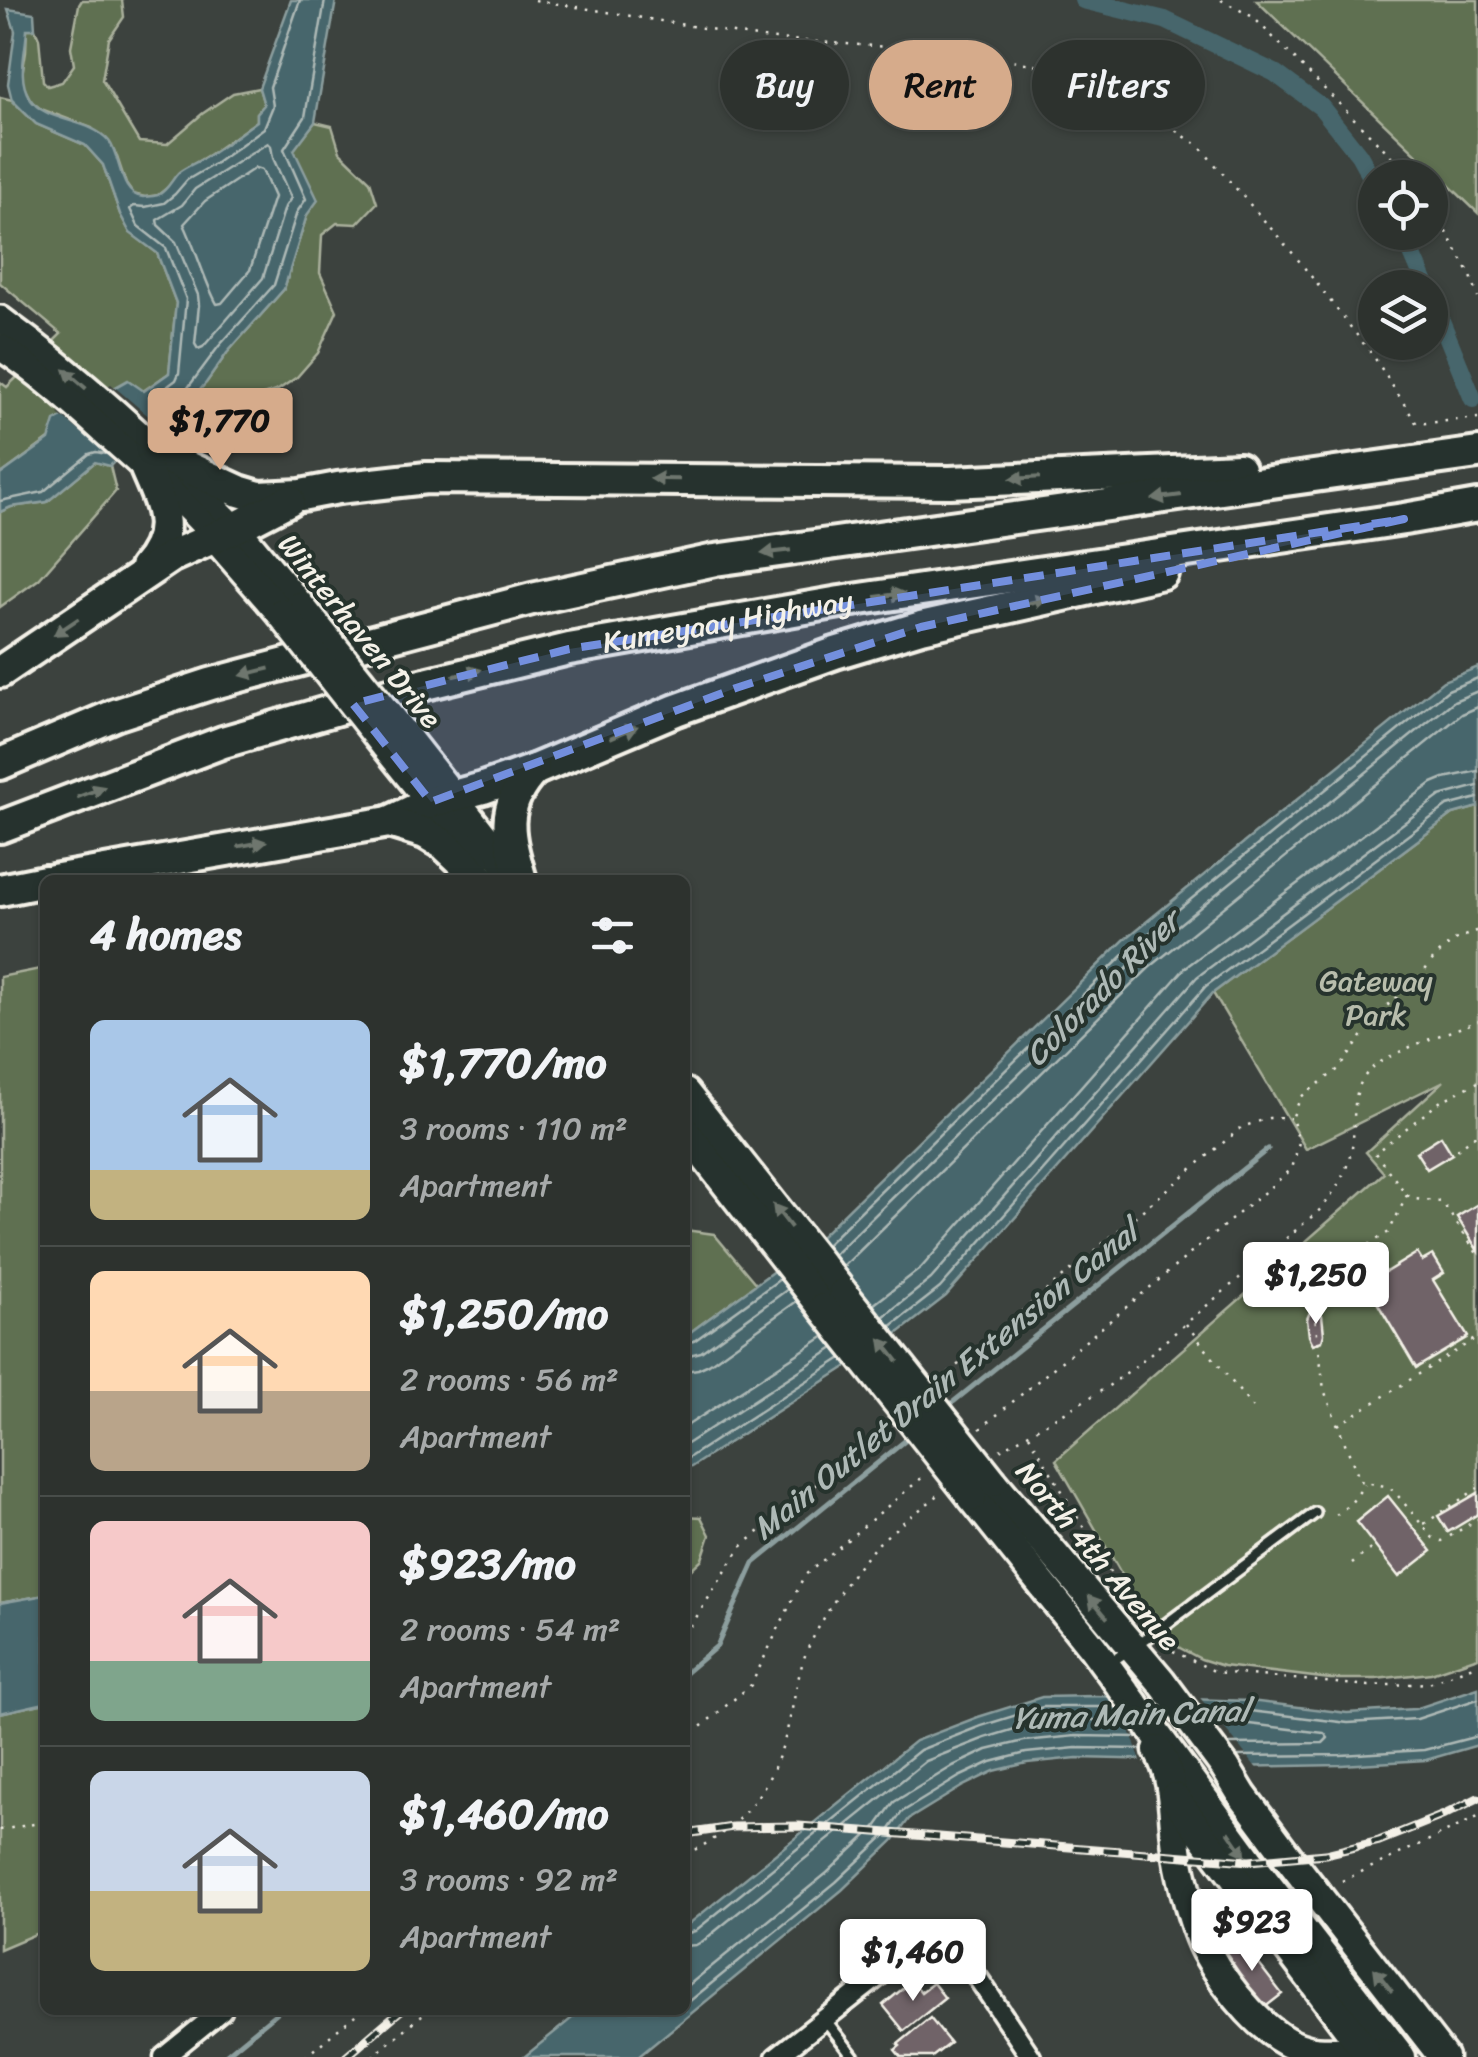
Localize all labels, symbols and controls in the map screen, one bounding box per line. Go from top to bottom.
chip: Buy [720,40,849,130]
chip: Rent [869,40,1012,130]
chip: Filters [1032,40,1205,130]
map controls [1358,160,1448,360]
button: locate [1358,160,1448,250]
button: layers [1358,270,1448,360]
one-way arrow [63,369,88,391]
pin: $1,770 [139,388,301,473]
text: $1,770 [170,392,270,449]
one-way arrow [1008,470,1040,486]
one-way arrow [648,471,680,487]
one-way arrow [1151,489,1182,505]
street label: Winterhaven Drive [264,521,456,741]
one-way arrow [760,544,791,560]
street label: Kumeyaay Highway [598,573,857,670]
one-way arrow [875,586,906,602]
one-way arrow [1018,594,1049,609]
one-way arrow [53,617,80,636]
one-way arrow [239,665,270,681]
one-way arrow [452,665,483,681]
one-way arrow [609,724,639,740]
one-way arrow [76,784,106,799]
one-way arrow [237,836,268,852]
water label: Colorado River [1010,892,1199,1081]
text: 4 homes [90,898,242,972]
icon: filters [585,908,640,963]
park label: Gateway Park [1319,954,1433,1042]
text: $1,770/mo [400,1026,607,1100]
icon: home [170,1060,290,1180]
text: 3 rooms · 110 m² [400,1100,628,1157]
text: Apartment [400,1157,551,1214]
water label: Main Outlet Drain Extension Canal [739,1201,1157,1555]
one-way arrow [772,1204,793,1230]
pin: $1,250 [1235,1242,1397,1327]
text: $1,250 [1265,1246,1367,1303]
text: $1,250/mo [400,1277,608,1351]
icon: home [170,1311,290,1431]
one-way arrow [878,1338,899,1364]
text: 2 rooms · 56 m² [400,1351,619,1408]
text: Apartment [400,1408,551,1465]
street label: North 4th Avenue [1001,1448,1195,1664]
text: $923/mo [400,1527,576,1601]
icon: home [170,1561,290,1681]
one-way arrow [1087,1595,1109,1620]
text: 2 rooms · 54 m² [400,1601,620,1658]
text: Apartment [400,1658,551,1715]
water label: Yuma Main Canal [1012,1682,1257,1747]
text: $1,460/mo [400,1777,609,1851]
icon: home [170,1811,290,1931]
one-way arrow [1226,1831,1246,1857]
text: 3 rooms · 92 m² [400,1851,618,1908]
pin: $923 [1193,1889,1311,1974]
text: $923 [1213,1893,1291,1950]
text: Apartment [400,1908,551,1965]
pin: $1,460 [832,1919,994,2004]
text: $1,460 [862,1923,964,1980]
one-way arrow [1373,1967,1394,1993]

